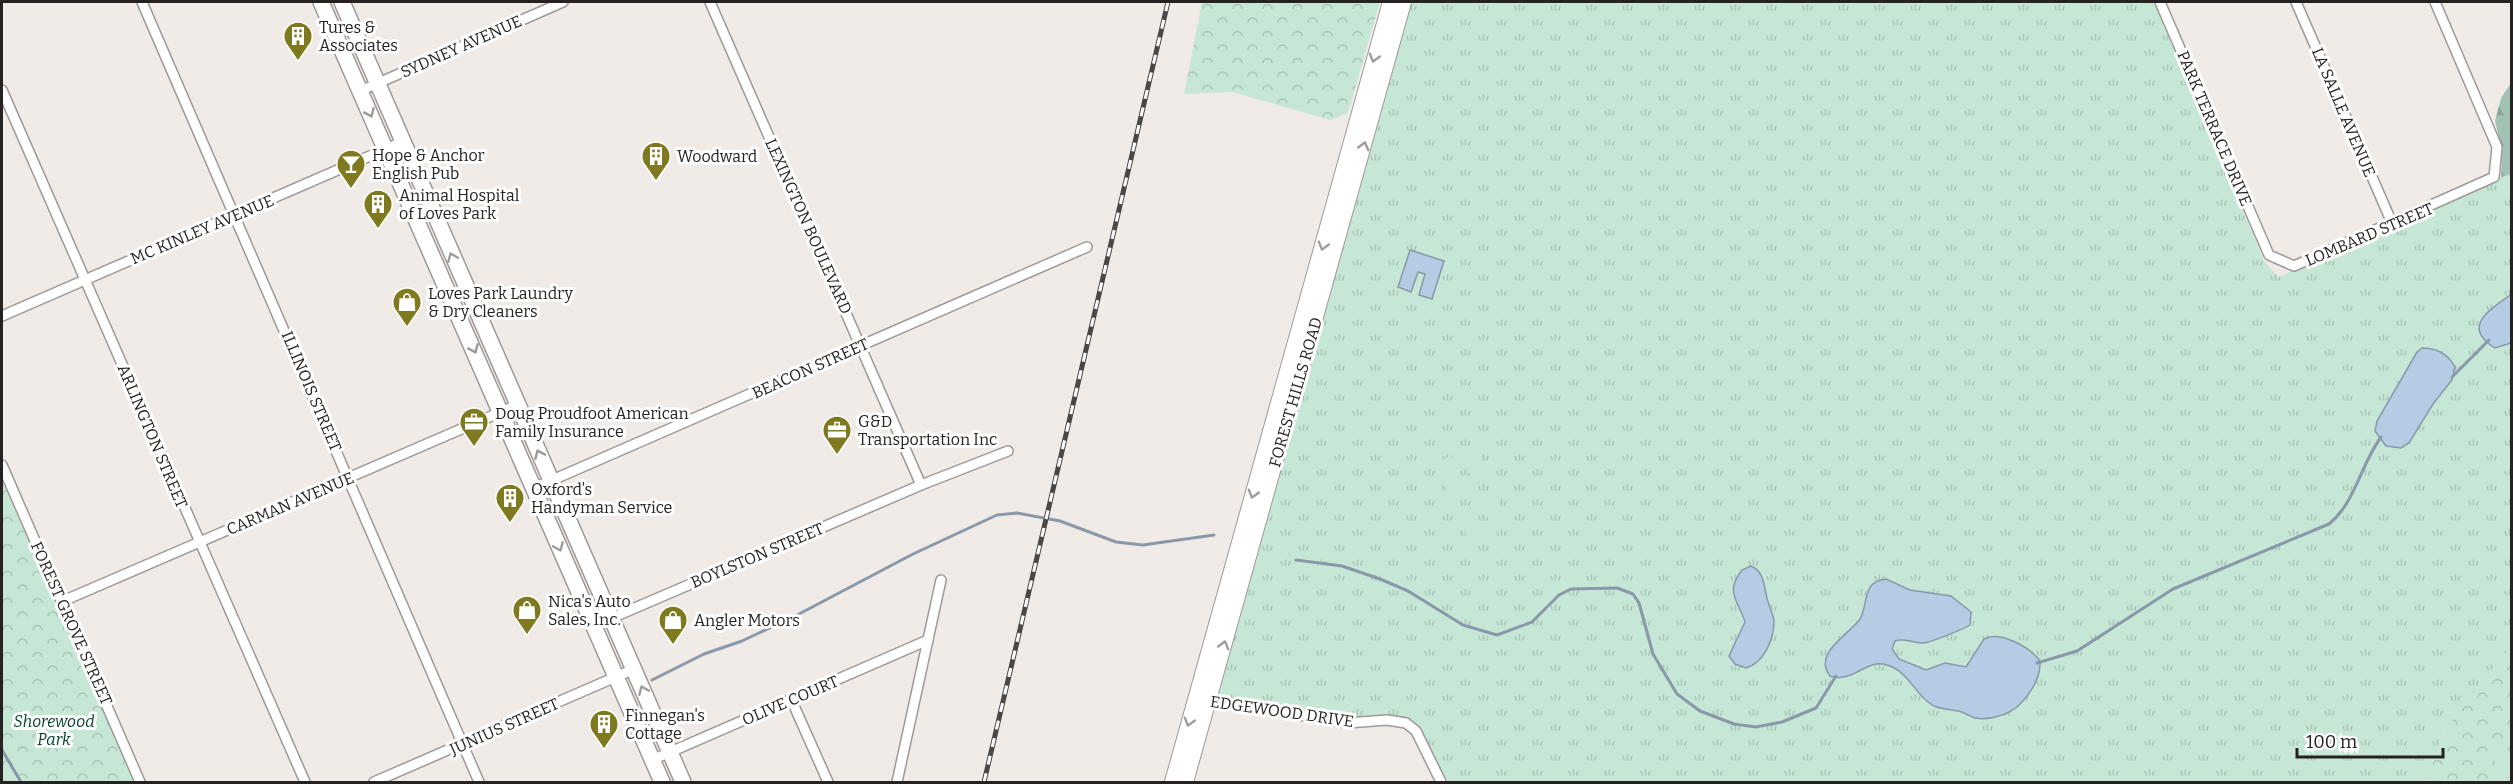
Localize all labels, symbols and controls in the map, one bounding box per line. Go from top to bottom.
street label: SYDNEY AVENUE [398,11,525,82]
place label: Tures & Associates [319,18,398,55]
building icon: Tures & Associates [282,20,314,62]
street label: LA SALLE AVENUE [2308,45,2379,180]
street label: PARK TERRACE DRIVE [2173,48,2256,209]
one-way arrow [1369,53,1382,63]
one-way arrow [363,106,375,117]
street label: LEXINGTON BOULEVARD [761,136,856,317]
building icon: Woodward [640,140,672,182]
one-way arrow [1357,141,1370,151]
place label: Hope & Anchor English Pub [372,146,485,183]
place label: Woodward [677,147,758,166]
bar icon: Hope & Anchor English Pub [335,148,367,190]
place label: Animal Hospital of Loves Park [399,186,520,223]
building icon: Animal Hospital of Loves Park [362,188,394,230]
street label: MC KINLEY AVENUE [128,191,277,268]
street label: LOMBARD STREET [2302,199,2436,270]
one-way arrow [1318,240,1330,251]
one-way arrow [447,252,459,263]
place label: Loves Park Laundry & Dry Cleaners [428,284,573,321]
shop icon: Loves Park Laundry & Dry Cleaners [391,286,423,328]
street label: FOREST HILLS ROAD [1265,315,1326,469]
street label: ILLINOIS STREET [278,328,345,454]
street label: BEACON STREET [749,334,871,403]
one-way arrow [467,343,479,354]
street label: ARLINGTON STREET [114,361,191,511]
place label: Doug Proudfoot American Family Insurance [495,404,689,441]
office icon: Doug Proudfoot American Family Insurance [458,406,490,448]
place label: G&D Transportation Inc [858,412,997,449]
office icon: G&D Transportation Inc [821,414,853,456]
one-way arrow [534,450,546,461]
street label: CARMAN AVENUE [224,468,357,539]
place label: Oxford's Handyman Service [531,480,672,517]
building icon: Oxford's Handyman Service [494,482,526,524]
one-way arrow [1248,488,1260,499]
street label: BOYLSTON STREET [688,519,826,592]
street label: FOREST GROVE STREET [27,539,116,708]
one-way arrow [552,541,564,552]
place label: Nica's Auto Sales, Inc. [548,592,631,629]
shop icon: Nica's Auto Sales, Inc. [511,594,543,636]
shop icon: Angler Motors [657,604,689,646]
place label: Angler Motors [694,611,800,630]
one-way arrow [1217,640,1229,651]
street label: OLIVE COURT [739,672,841,729]
one-way arrow [639,686,651,697]
street label: EDGEWOOD DRIVE [1209,692,1355,731]
street label: JUNIUS STREET [446,694,562,759]
place label: Finnegan's Cottage [625,706,705,743]
building icon: Finnegan's Cottage [588,708,620,750]
park label: Shorewood Park [13,712,95,749]
one-way arrow [1184,716,1196,727]
scale bar [2297,721,2442,759]
text: 100 m [2306,731,2357,753]

